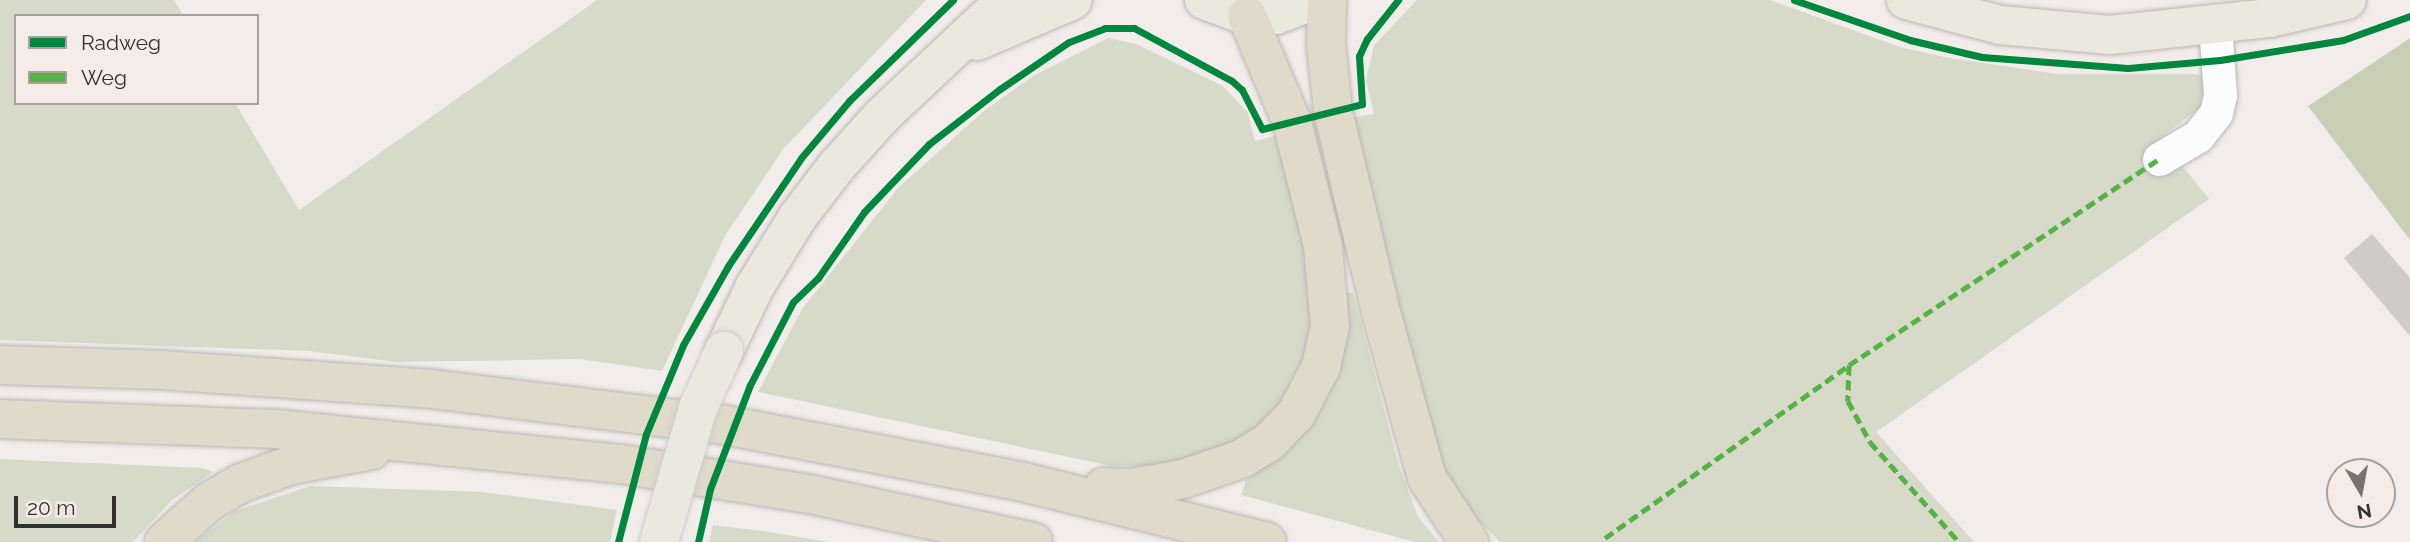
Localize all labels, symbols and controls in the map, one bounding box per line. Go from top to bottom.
legend [14,14,259,105]
text: Radweg [81,30,161,55]
text: Weg [81,65,127,90]
north arrow [2326,458,2396,528]
scale bar [18,482,119,526]
text: 20 m [27,495,75,520]
text: N [2355,500,2373,524]

